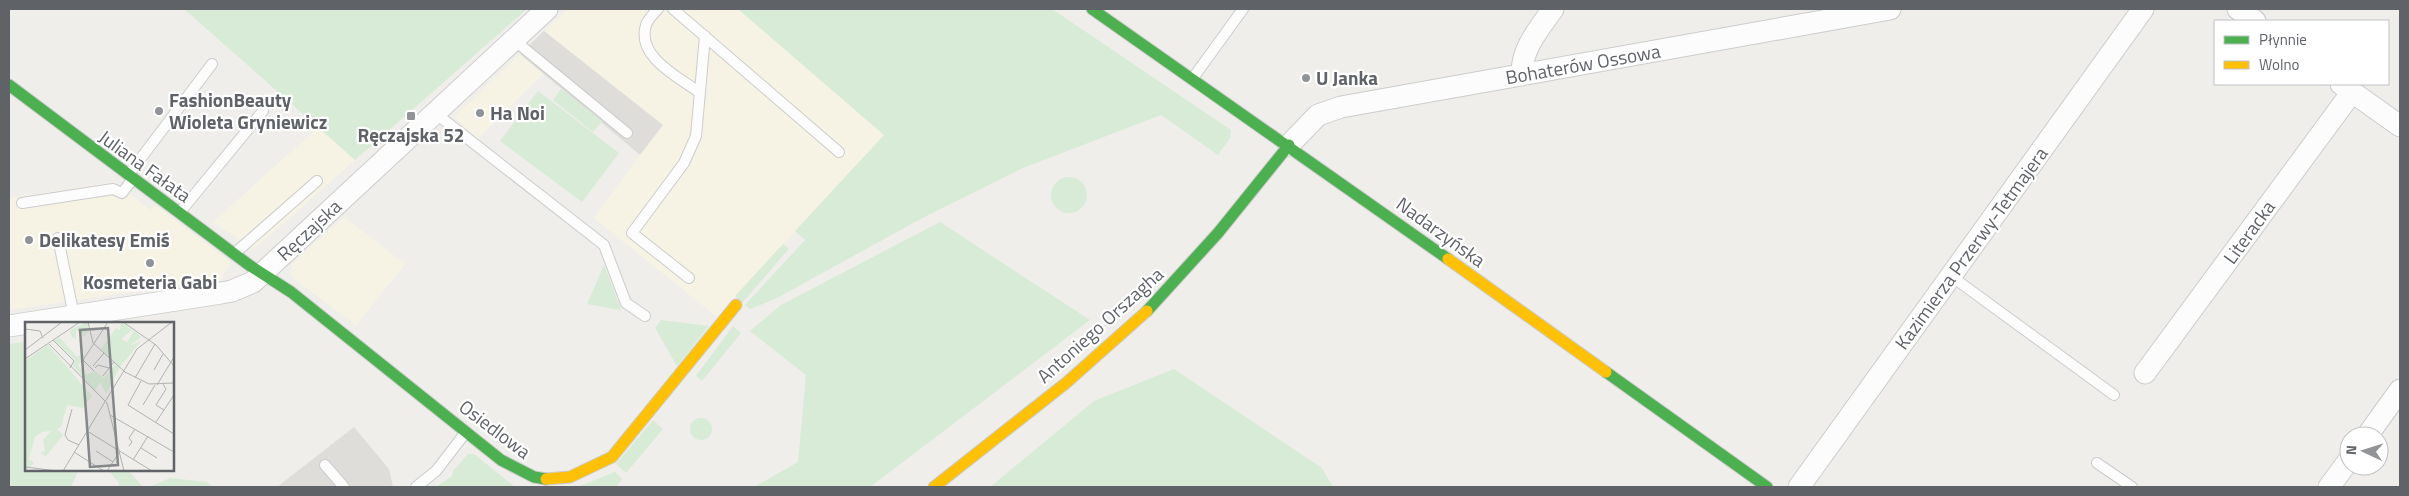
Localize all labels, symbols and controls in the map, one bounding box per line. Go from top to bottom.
legend [2214,20,2389,85]
text: Płynnie [2259,28,2307,51]
street label: Bohaterów Ossowa [1503,36,1663,91]
text: Wolno [2259,53,2299,76]
place label: U Janka [1316,63,1378,92]
marker: U Janka [1300,72,1312,84]
place label: FashionBeauty Wioleta Gryniewicz [169,85,327,136]
place label: Ha Noi [490,98,545,127]
marker: FashionBeauty Wioleta Gryniewicz [153,105,165,117]
marker: Ha Noi [474,107,486,119]
marker: Ręczajska 52 [405,110,417,122]
place label: Ręczajska 52 [358,120,465,149]
street label: Juliana Fałata [93,122,198,209]
street label: Kazimierza Przerwy-Tetmajera [1887,140,2054,355]
street label: Nadarzyńska [1391,189,1492,274]
street label: Ręczajska [270,192,348,267]
street label: Literacka [2216,193,2282,270]
place label: Delikatesy Emiś [39,225,170,254]
marker: Delikatesy Emiś [23,234,35,246]
marker: Kosmeteria Gabi [144,257,156,269]
street label: Antoniego Orszagha [1030,259,1170,390]
place label: Kosmeteria Gabi [83,267,217,296]
inset map [25,322,174,471]
street label: Osiedlowa [453,392,538,466]
north arrow [2339,426,2389,476]
text: N [2340,444,2361,456]

